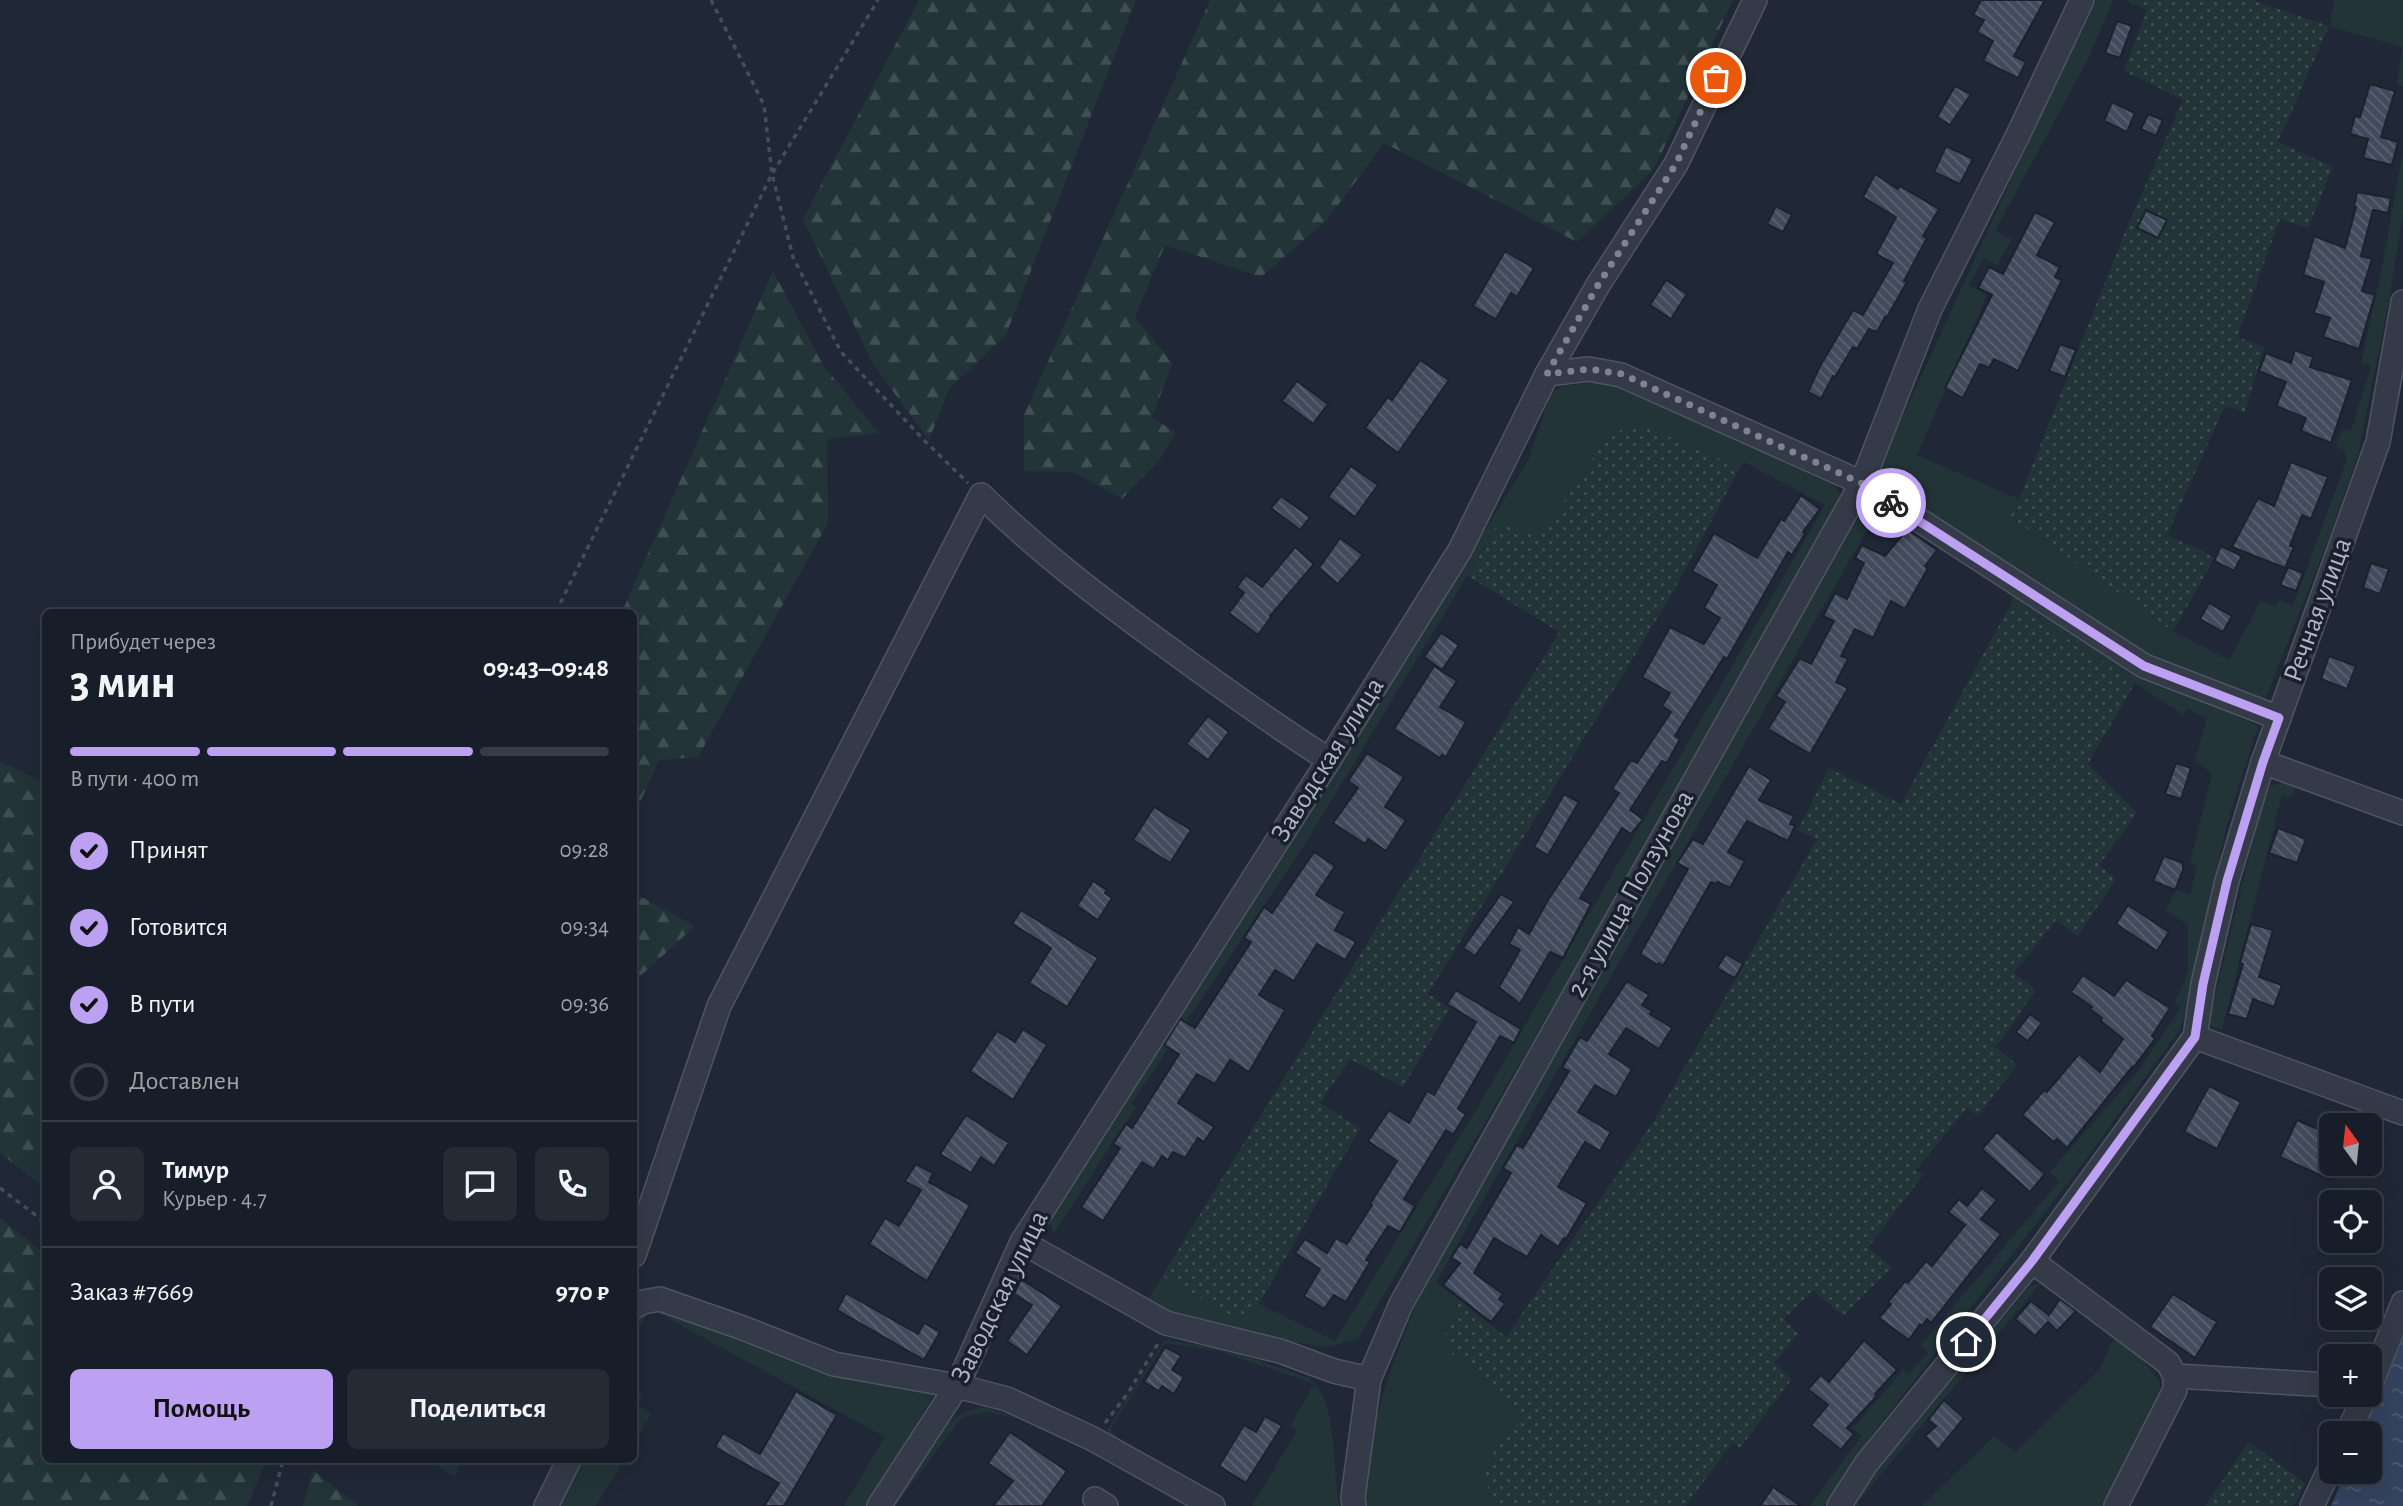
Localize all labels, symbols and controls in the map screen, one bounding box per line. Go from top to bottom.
pin [1686,48,1746,108]
icon: bag [1697,59,1735,97]
courier [1856,468,1926,538]
icon: bike [1872,484,1910,522]
street label: Речная улица [2279,534,2357,686]
text: Прибудет через [70,631,216,654]
text: 09:43–09:48 [483,655,609,681]
text: 3 мин [70,660,176,706]
street label: Заводская улица [1266,673,1390,847]
text: В пути · 400 m [70,768,199,791]
street label: 2-я улица Ползунова [1563,786,1699,1002]
icon: check [70,832,108,870]
text: Принят [129,837,208,863]
text: 09:28 [559,839,609,862]
icon: check [70,909,108,947]
text: Готовится [129,914,228,940]
text: 09:34 [560,916,609,939]
icon: check [70,986,108,1024]
text: В пути [129,991,195,1017]
text: 09:36 [560,993,609,1016]
text: Доставлен [129,1068,240,1094]
north arrow [2319,1113,2382,1176]
map controls [2319,1113,2382,1484]
button: person [70,1147,144,1221]
button: chat [443,1147,517,1221]
button: phone [535,1147,609,1221]
text: Тимур [162,1157,229,1183]
text: Курьер · 4.7 [162,1188,267,1211]
button: locate [2319,1190,2382,1253]
street label: Заводская улица [946,1206,1054,1387]
button: layers [2319,1267,2382,1330]
text: Заказ #7669 [70,1279,194,1305]
text: 970 ₽ [556,1279,609,1305]
pin [1936,1312,1996,1372]
icon: home [1947,1323,1985,1361]
button: + [2319,1344,2382,1407]
button: Помощь [70,1369,333,1449]
button: Поделиться [347,1369,609,1449]
button: − [2319,1421,2382,1484]

